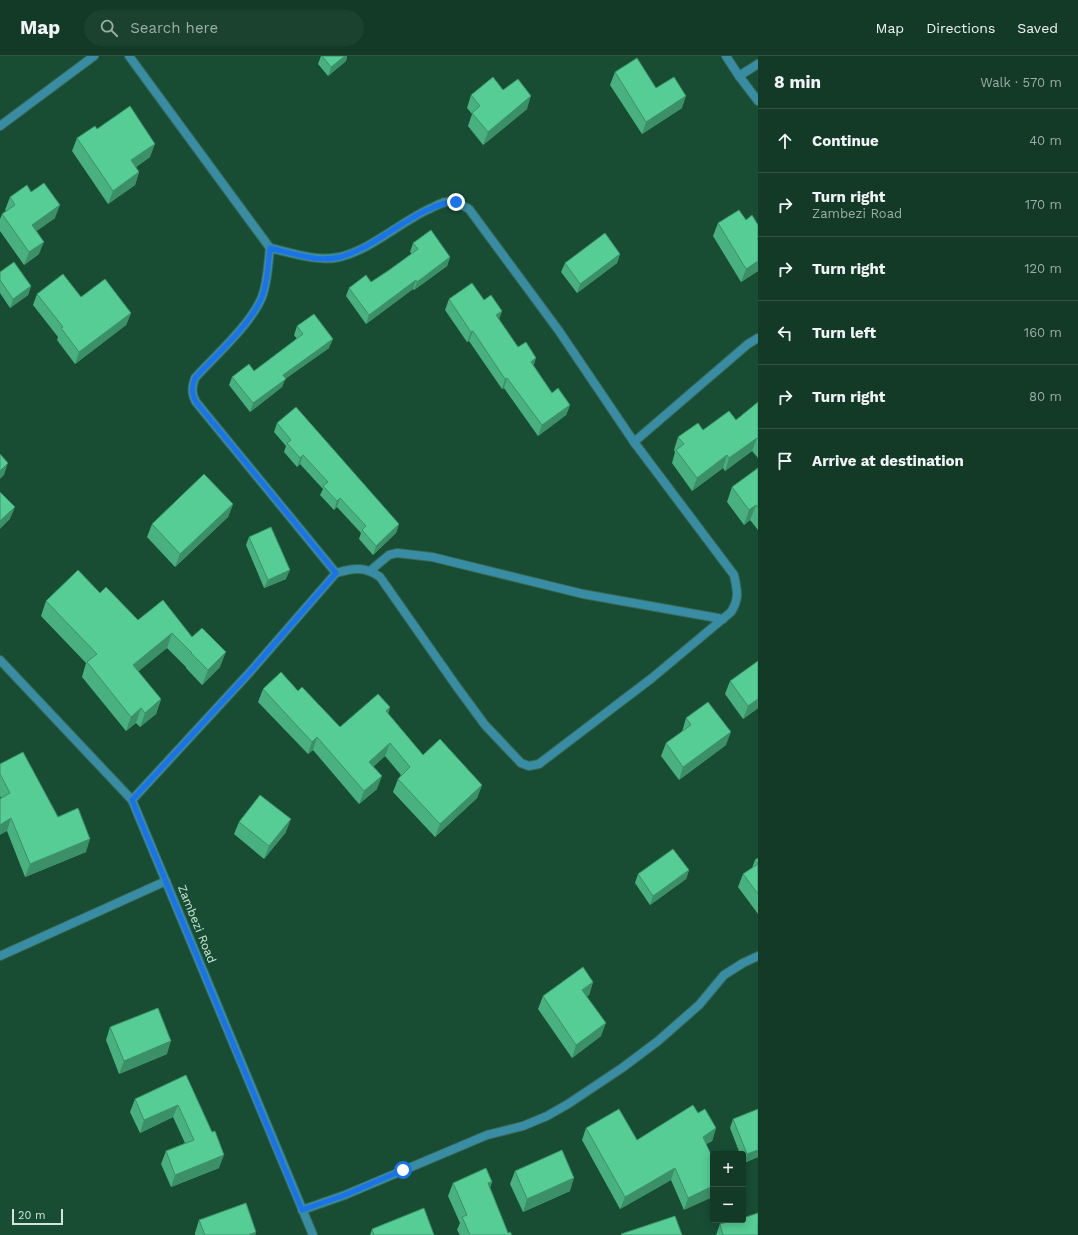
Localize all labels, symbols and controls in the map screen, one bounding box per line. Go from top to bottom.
search box [84,10,364,46]
text: Map [20,16,60,39]
icon: search [98,17,120,39]
text: Search here [130,19,218,37]
text: Map [876,20,904,36]
text: Directions [926,20,995,36]
text: Saved [1017,20,1058,36]
text: 8 min [774,72,821,92]
text: Walk · 570 m [980,75,1062,90]
icon: ahead [774,130,796,152]
text: Continue [812,132,879,150]
text: 40 m [1029,133,1062,148]
text: Turn right [812,188,885,206]
route end [447,193,465,211]
icon: right [774,194,796,216]
text: 170 m [1025,197,1062,212]
text: Zambezi Road [812,206,902,221]
icon: right [774,258,796,280]
text: Turn right [812,260,885,278]
text: 120 m [1024,261,1062,276]
icon: left [774,322,796,344]
text: Turn left [812,324,876,342]
text: 160 m [1024,325,1062,340]
icon: right [774,386,796,408]
text: Turn right [812,388,885,406]
text: 80 m [1029,389,1062,404]
icon: arrive [774,450,796,472]
text: Arrive at destination [812,452,964,470]
street label: Zambezi Road [175,883,219,965]
map controls [710,1151,746,1223]
button: + [710,1151,746,1187]
route start [394,1161,412,1179]
button: − [710,1187,746,1223]
scale bar [12,1207,63,1226]
text: 20 m [18,1209,46,1222]

